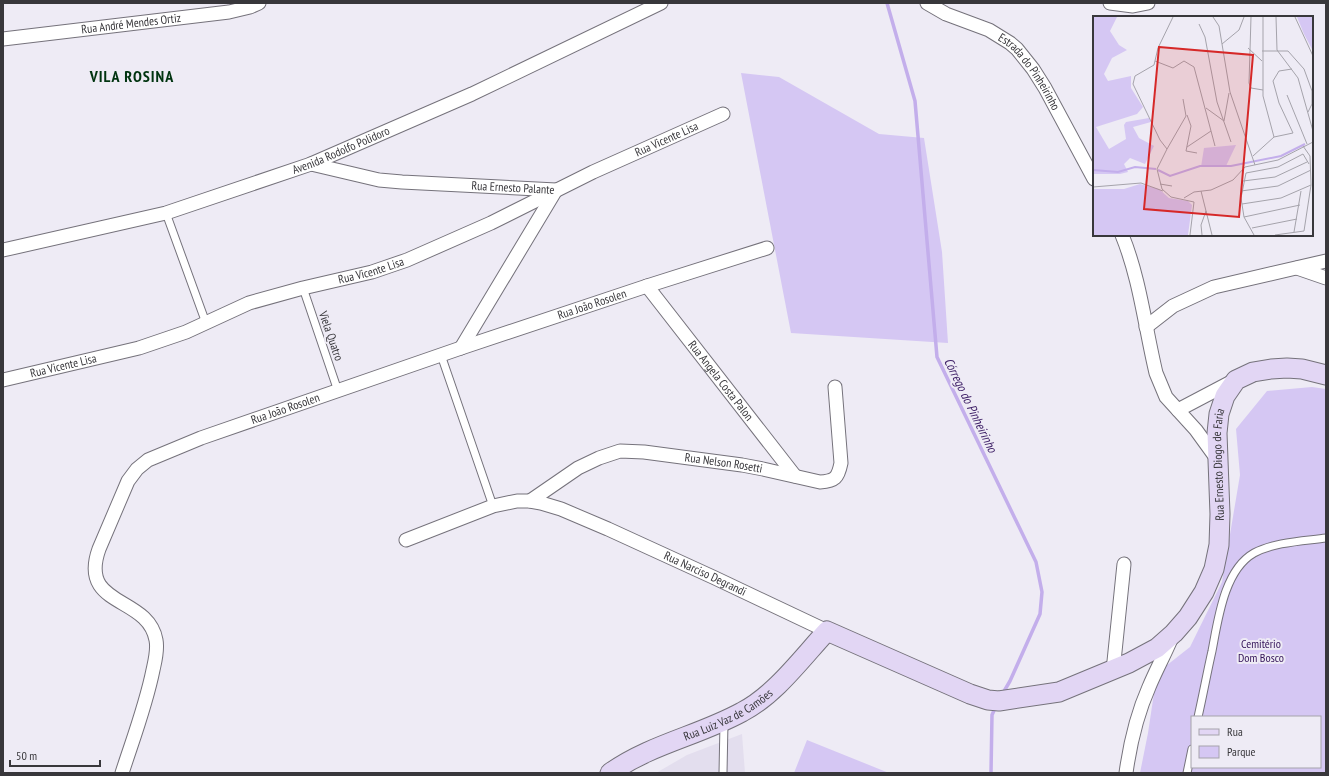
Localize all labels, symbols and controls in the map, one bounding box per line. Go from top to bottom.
street label: Rua André Mendes Ortiz [80,10,182,37]
inset map [1093,16,1313,236]
street label: Estrada do Pinheirinho [996,30,1063,113]
district label: VILA ROSINA [89,66,174,86]
street label: Rua Vicente Lisa [632,118,701,159]
street label: Avenida Rodolfo Polidoro [290,123,392,177]
street label: Rua Ernesto Palante [471,178,555,197]
street label: Rua Vicente Lisa [337,254,406,287]
street label: Rua João Rosolen [555,285,628,322]
street label: Viela Quatro [316,308,347,363]
street label: Rua Angela Costa Palon [685,337,757,423]
street label: Rua Vicente Lisa [29,350,98,380]
water label: Córrego do Pinheirinho [940,355,1001,457]
street label: Rua João Rosolen [249,390,321,427]
street label: Rua Ernesto Diogo de Faria [1209,406,1227,521]
street label: Rua Nelson Rosetti [684,449,764,476]
street label: Rua Narciso Degrandi [662,548,749,599]
park label: Cemitério Dom Bosco [1238,636,1284,665]
street label: Rua Luiz Vaz de Camões [681,685,776,744]
legend [1191,716,1321,768]
text: Rua [1227,724,1243,739]
scale bar [10,742,100,768]
text: Parque [1227,744,1256,759]
text: 50 m [16,748,37,763]

